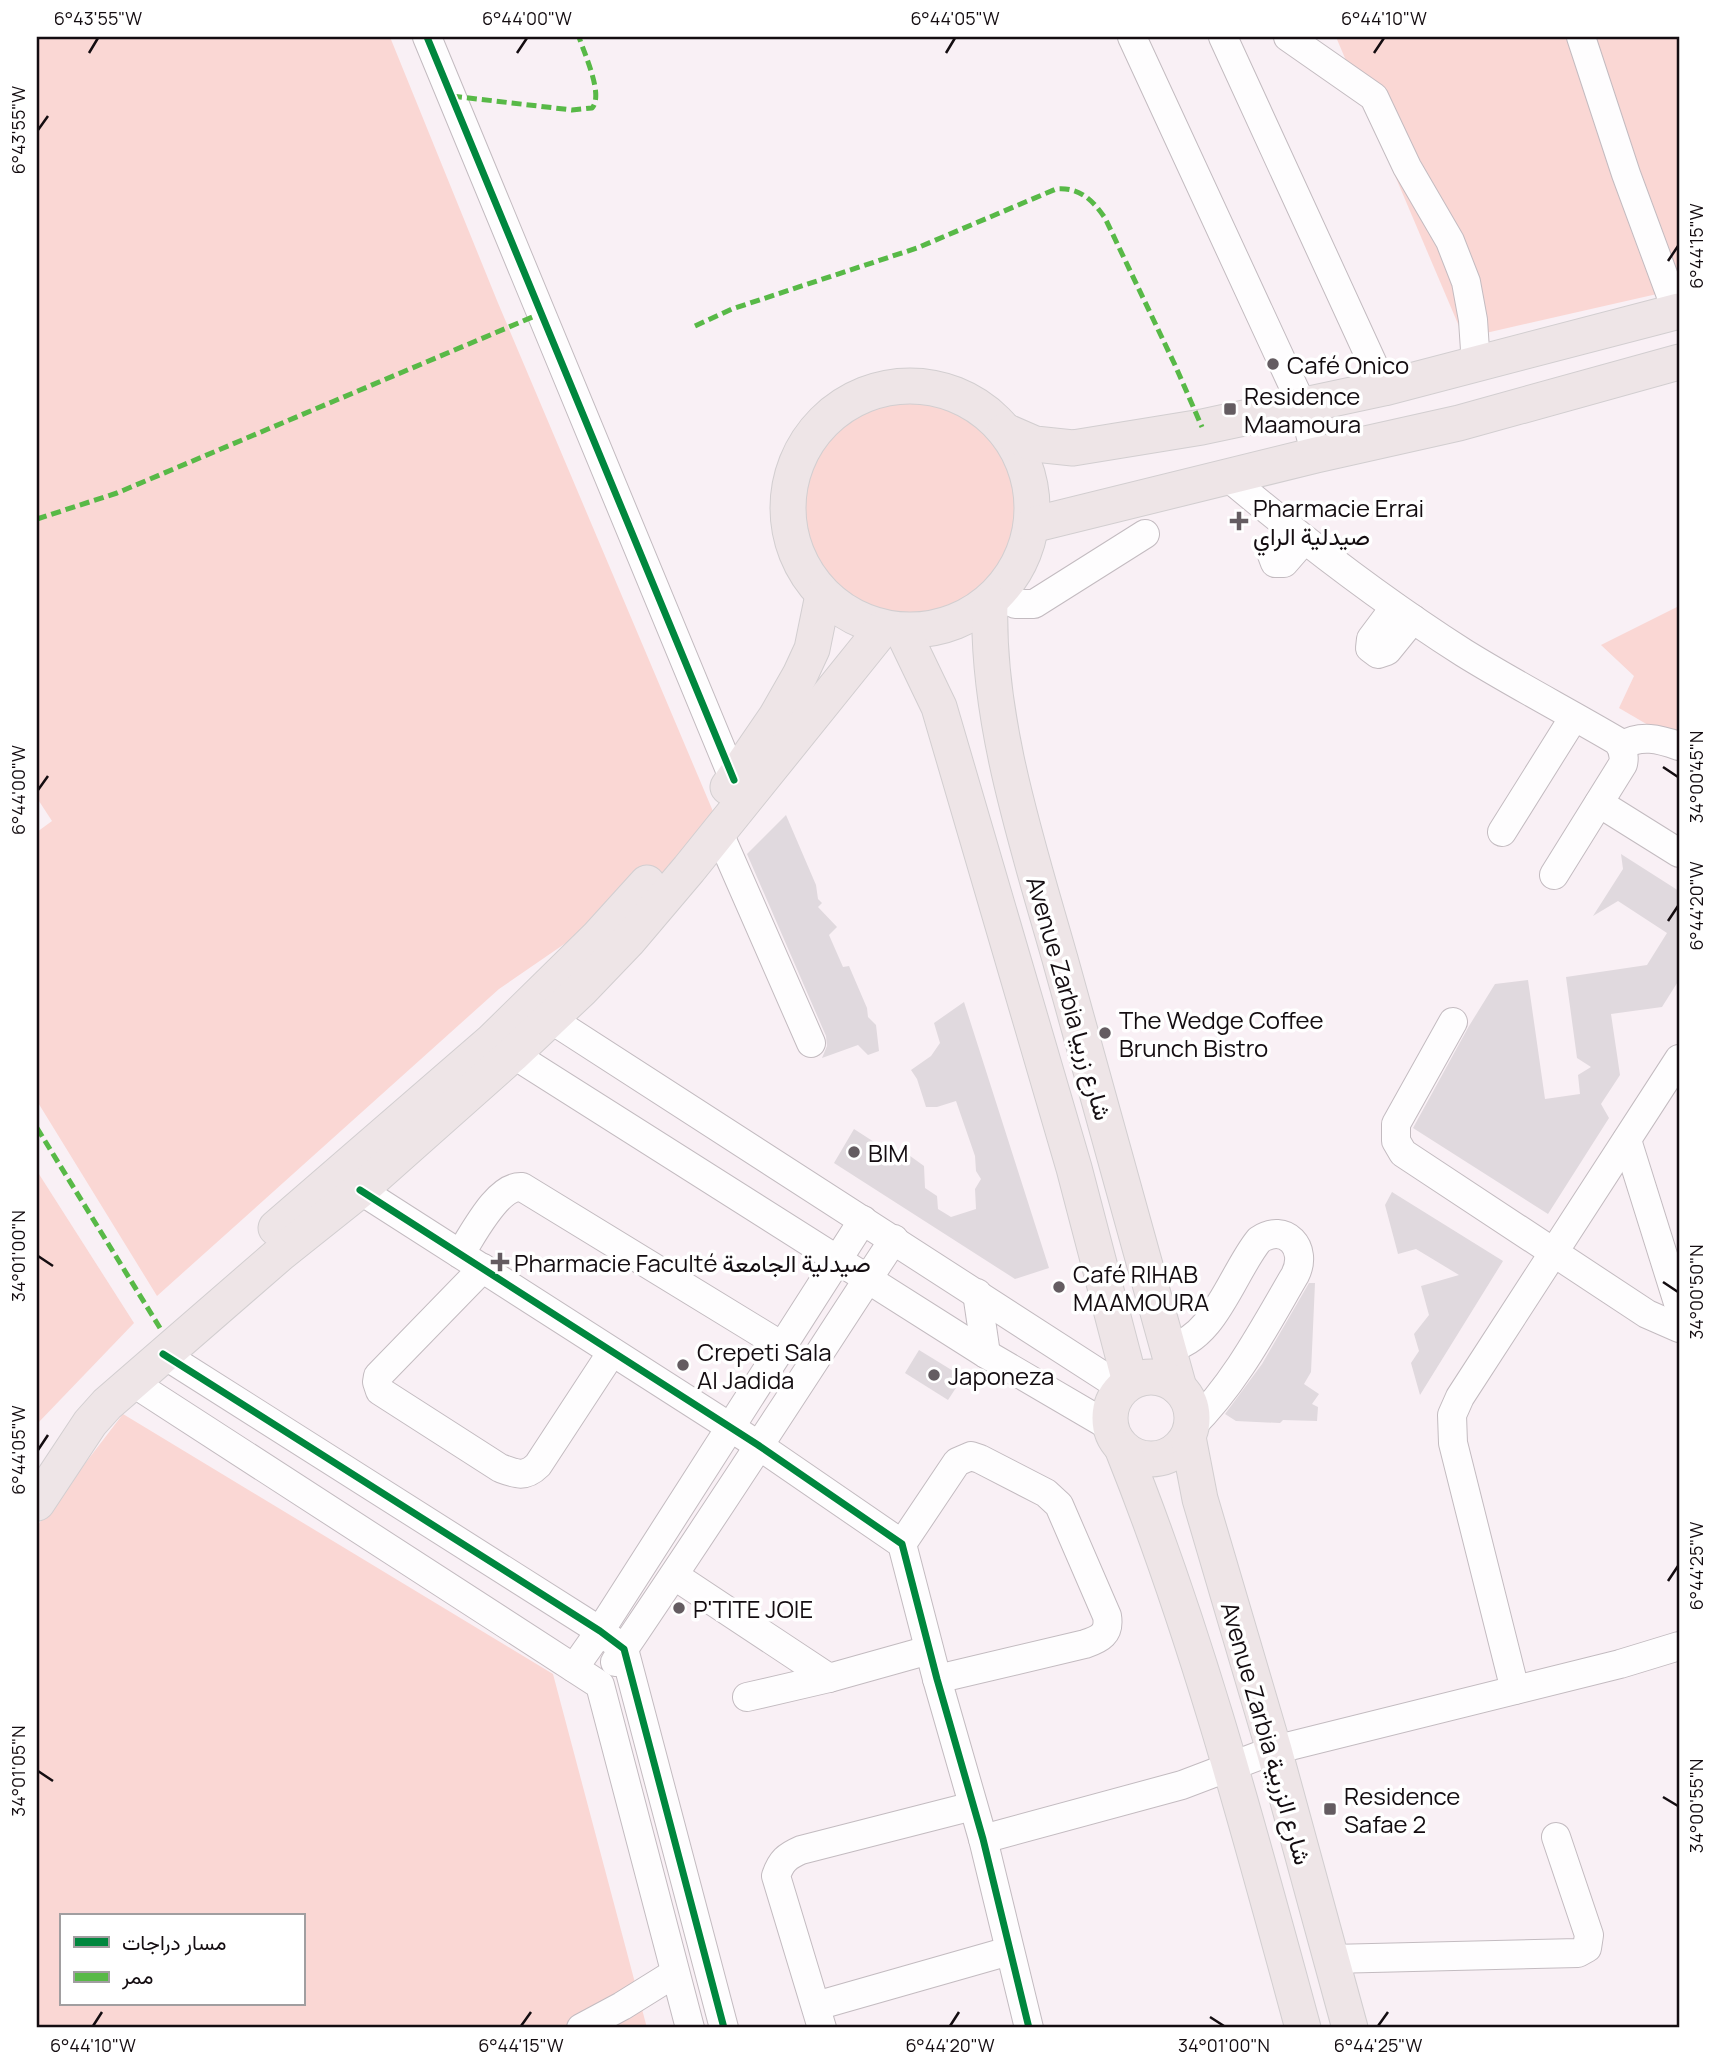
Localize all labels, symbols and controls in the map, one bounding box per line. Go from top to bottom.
text: 6°43'55"W [54,6,142,30]
text: 6°44'00"W [482,6,572,30]
text: 6°44'05"W [910,6,1000,30]
text: 6°44'10"W [1341,6,1427,30]
text: 6°43'55"W [6,86,30,174]
text: 6°44'15"W [1684,203,1708,289]
place label: Café Onico [1287,348,1409,381]
marker: Café Onico [1265,356,1281,372]
place label: Residence Maamoura [1244,379,1361,440]
marker: Residence Maamoura [1222,401,1238,417]
place label: Pharmacie Errai صيدلية الراي [1253,491,1424,556]
marker: Pharmacie Errai صيدلية الراي [1231,513,1247,529]
text: 34°00'45"N [1684,731,1708,823]
text: 6°44'00"W [6,745,30,835]
text: 6°44'20"W [1684,861,1708,951]
street label: Avenue Zarbia شارع زربيا [1018,872,1121,1124]
place label: The Wedge Coffee Brunch Bistro [1119,1003,1324,1064]
marker: The Wedge Coffee Brunch Bistro [1097,1025,1113,1041]
place label: BIM [868,1136,909,1169]
marker: BIM [846,1144,862,1160]
text: 34°01'00"N [6,1210,30,1302]
text: 34°00'50"N [1684,1244,1708,1340]
place label: Pharmacie Faculté صيدلية الجامعة [514,1246,871,1279]
marker: Pharmacie Faculté صيدلية الجامعة [492,1254,508,1270]
place label: Café RIHAB MAAMOURA [1073,1257,1209,1318]
marker: Café RIHAB MAAMOURA [1051,1279,1067,1295]
place label: Crepeti Sala Al Jadida [697,1335,832,1396]
marker: Crepeti Sala Al Jadida [675,1357,691,1373]
place label: Japoneza [948,1359,1054,1392]
marker: Japoneza [926,1367,942,1383]
text: 6°44'05"W [6,1405,30,1495]
text: 6°44'25"W [1684,1522,1708,1610]
place label: P'TITE JOIE [693,1592,813,1625]
street label: Avenue Zarbia شارع الزربية [1213,1598,1320,1869]
marker: P'TITE JOIE [671,1600,687,1616]
text: 34°01'05"N [6,1725,30,1817]
text: 34°00'55"N [1684,1759,1708,1853]
place label: Residence Safae 2 [1344,1779,1460,1840]
marker: Residence Safae 2 [1322,1801,1338,1817]
legend [60,1914,304,2006]
text: مسار دراجات [122,1928,226,1956]
text: ممر [121,1962,153,1990]
text: 6°44'10"W [50,2033,136,2057]
text: 6°44'15"W [478,2033,564,2057]
text: 6°44'20"W [905,2033,995,2057]
text: 34°01'00"N [1178,2033,1270,2057]
text: 6°44'25"W [1334,2033,1422,2057]

